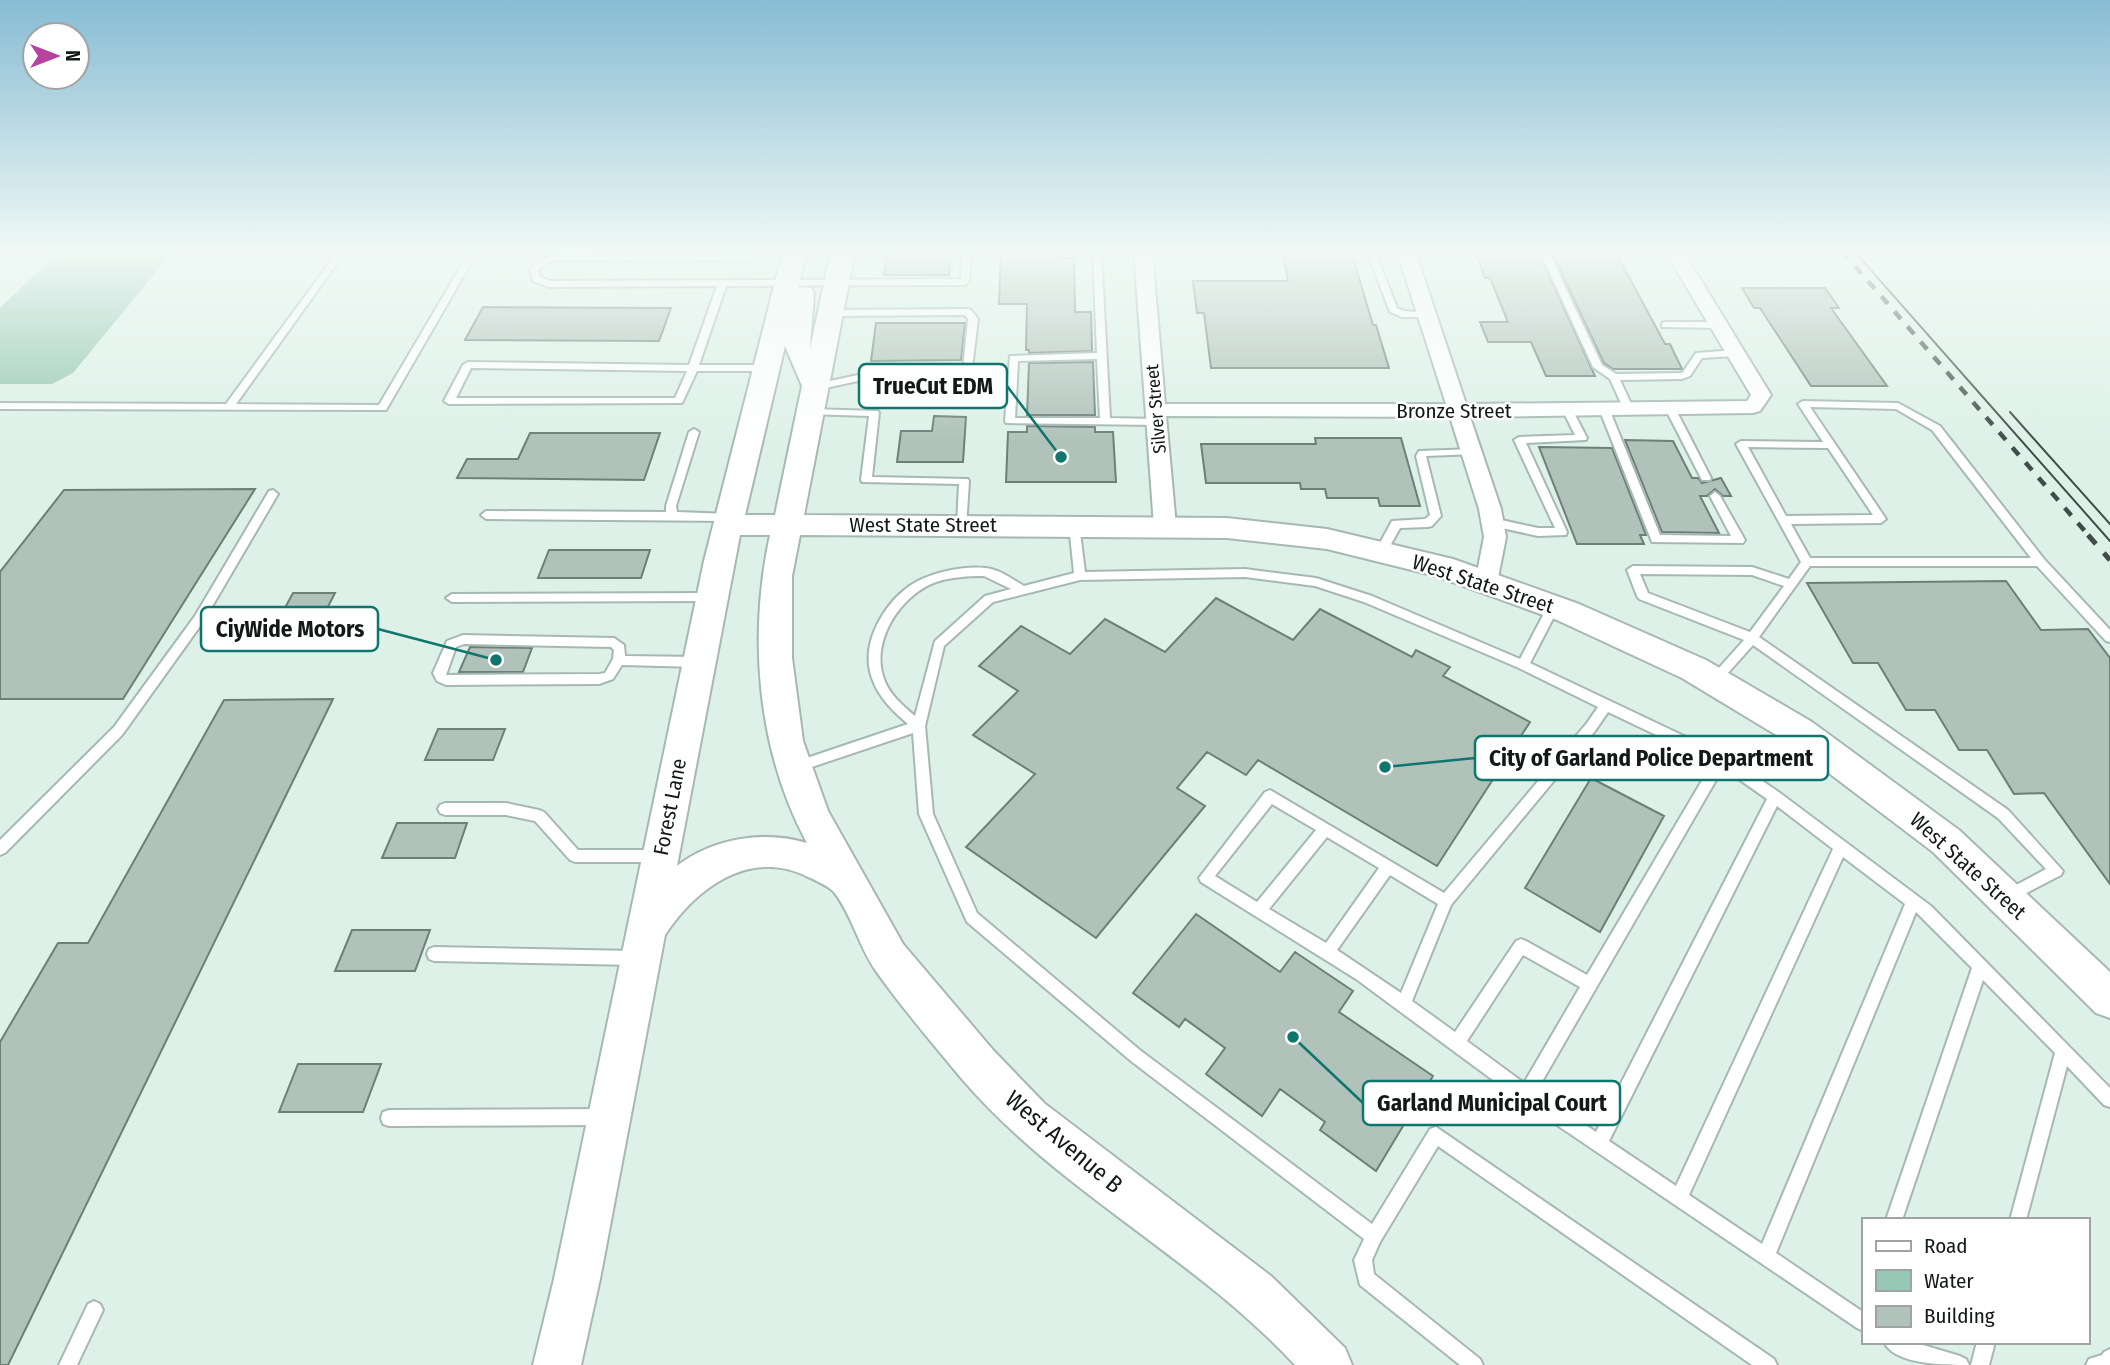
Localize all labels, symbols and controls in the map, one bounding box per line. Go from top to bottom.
north arrow [21,21,91,91]
text: N [61,50,84,62]
street label: Silver Street [1141,363,1171,455]
callout: TrueCut EDM [859,364,1007,408]
text: TrueCut EDM [873,372,993,400]
street label: Bronze Street [1396,398,1512,424]
street label: West State Street [849,512,997,538]
street label: West State Street [1409,549,1557,619]
callout: CiyWide Motors [201,607,378,651]
text: CiyWide Motors [216,615,364,643]
callout: City of Garland Police Department [1475,736,1828,780]
text: City of Garland Police Department [1489,744,1814,772]
street label: Forest Lane [648,756,692,858]
street label: West State Street [1904,807,2032,925]
callout: Garland Municipal Court [1363,1081,1620,1125]
street label: West Avenue B [1000,1085,1128,1199]
text: Garland Municipal Court [1377,1089,1608,1117]
legend [1862,1218,2089,1344]
text: Road [1924,1233,1968,1259]
text: Water [1924,1268,1974,1294]
text: Building [1924,1303,1995,1329]

